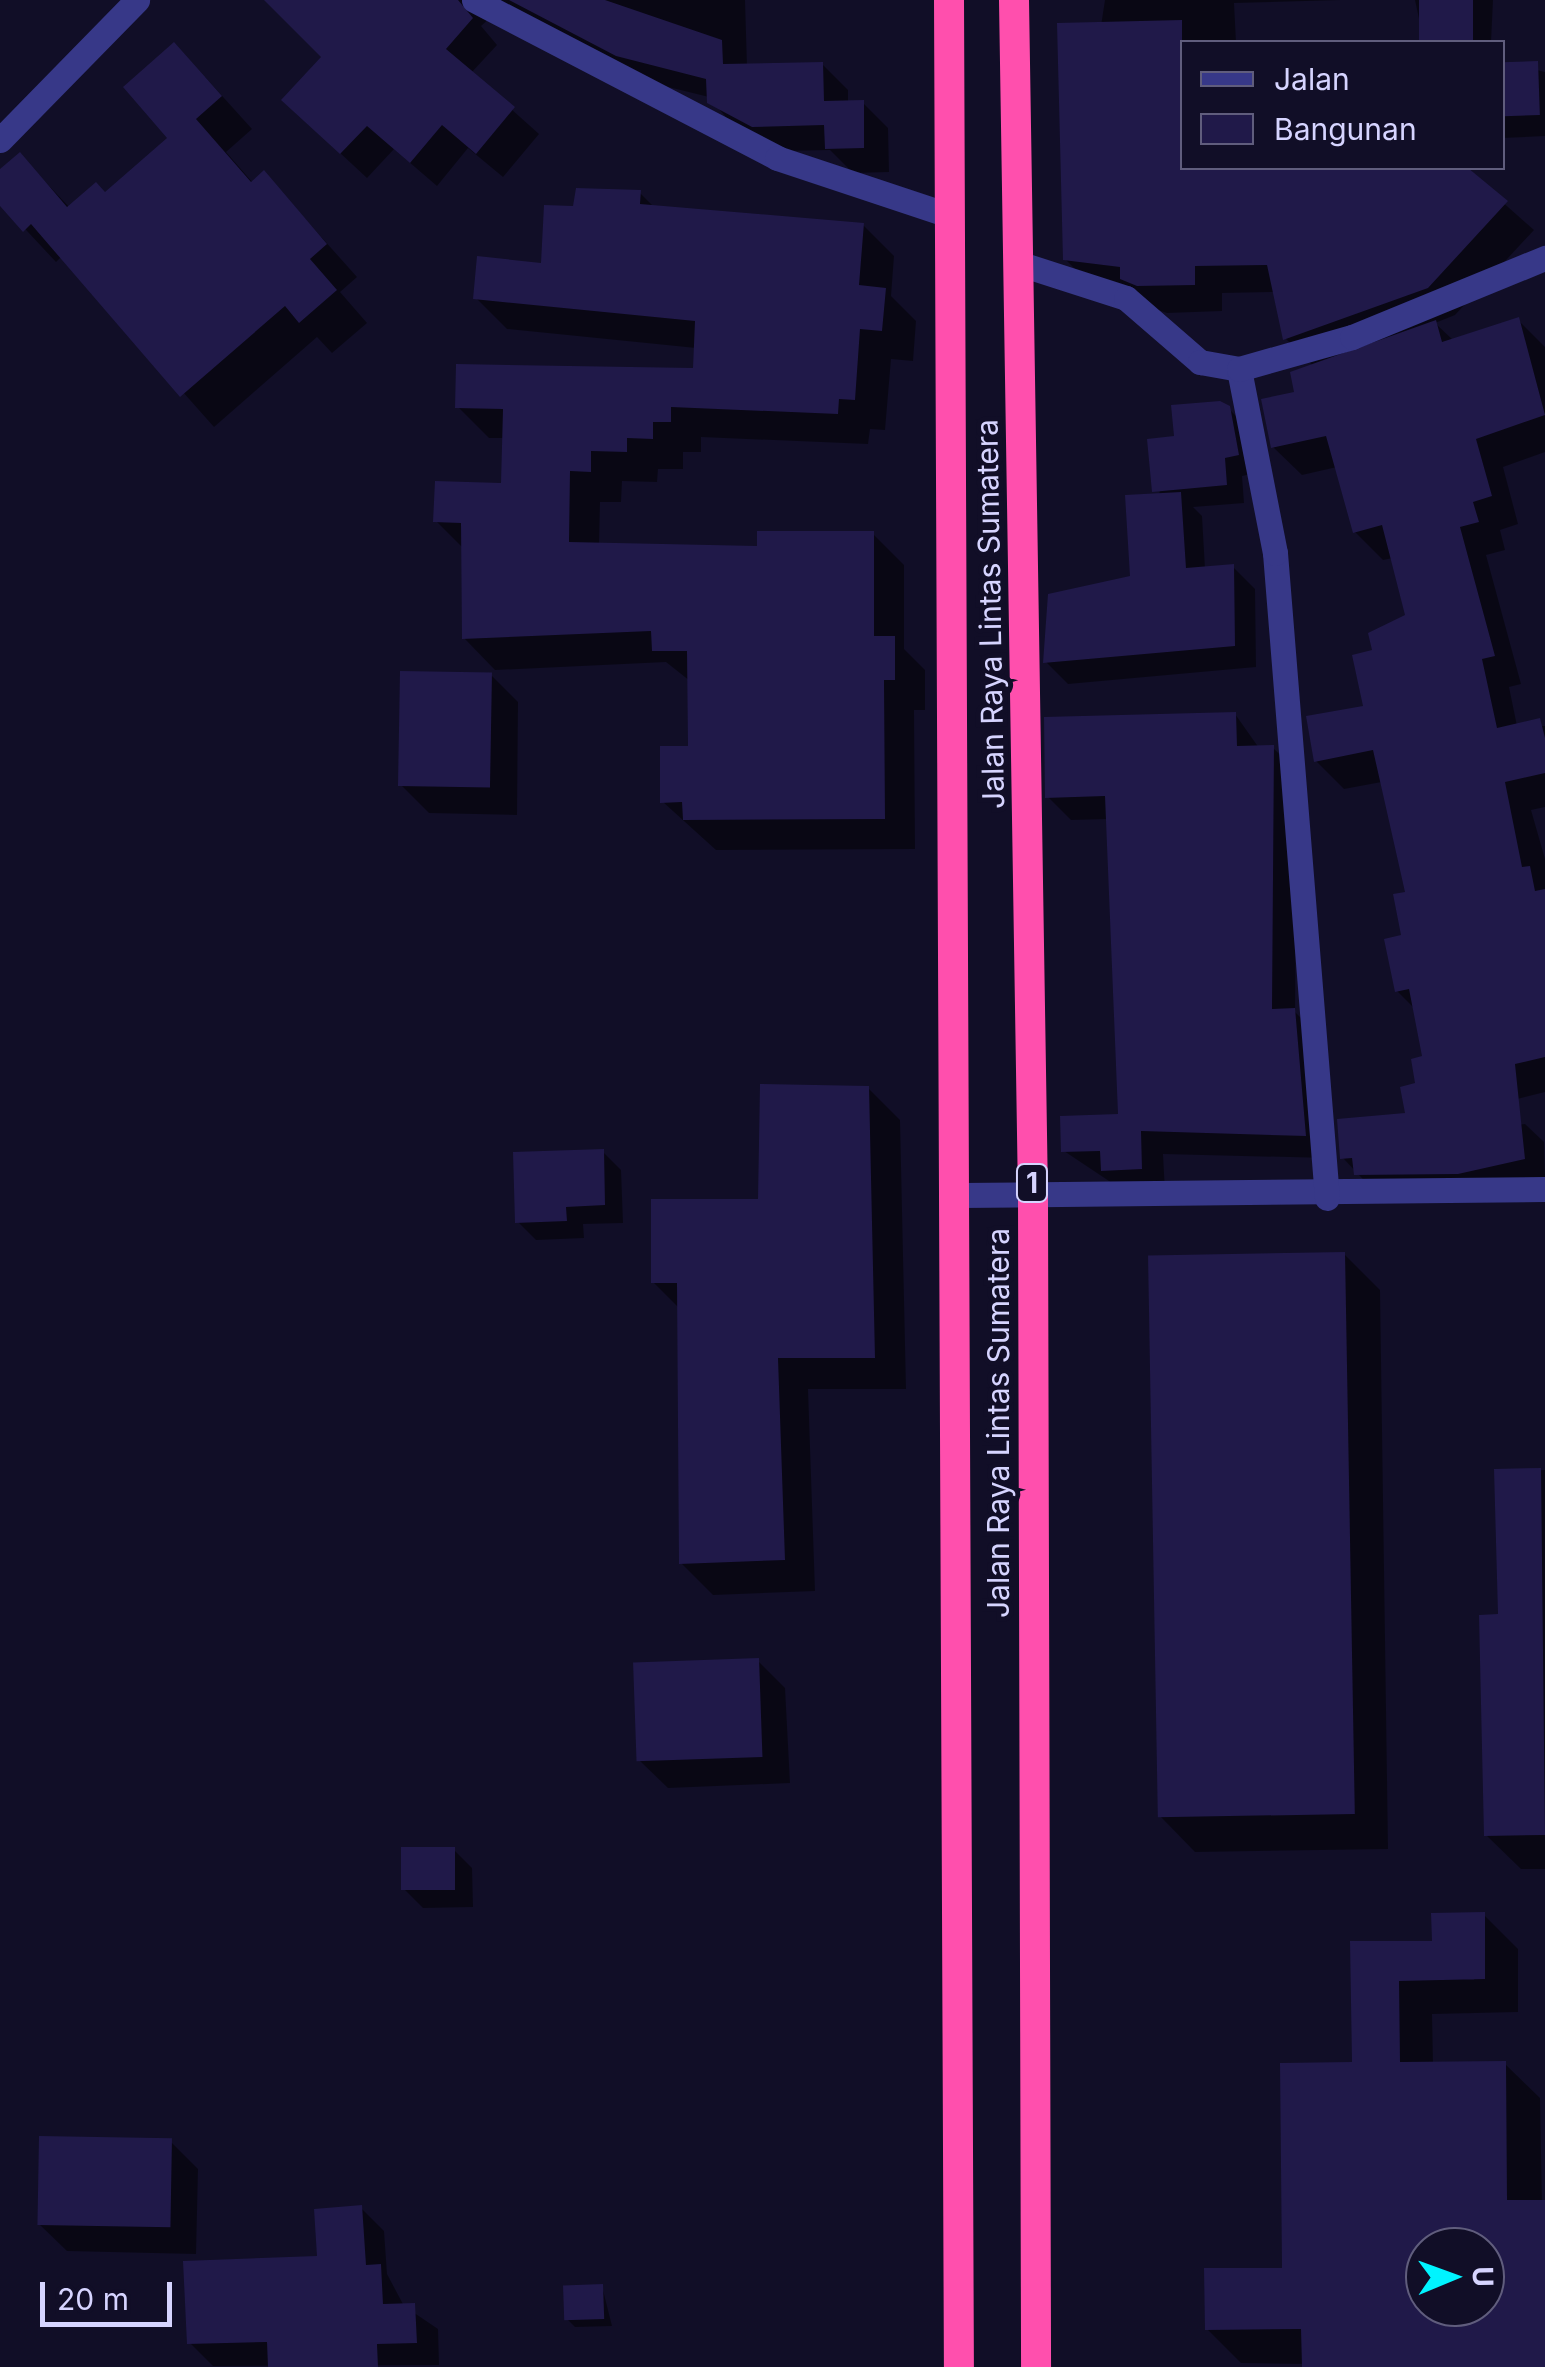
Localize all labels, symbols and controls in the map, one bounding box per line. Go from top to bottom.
legend [1180,40,1505,170]
text: Jalan [1274,61,1350,97]
text: Bangunan [1274,111,1417,147]
street label: Jalan Raya Lintas Sumatera [969,419,1011,809]
road number: 1 [1014,1160,1050,1206]
street label: Jalan Raya Lintas Sumatera [980,1228,1016,1618]
north arrow [1405,2227,1505,2327]
scale bar [45,2262,178,2324]
text: U [1466,2266,1500,2287]
text: 20 m [57,2281,129,2317]

